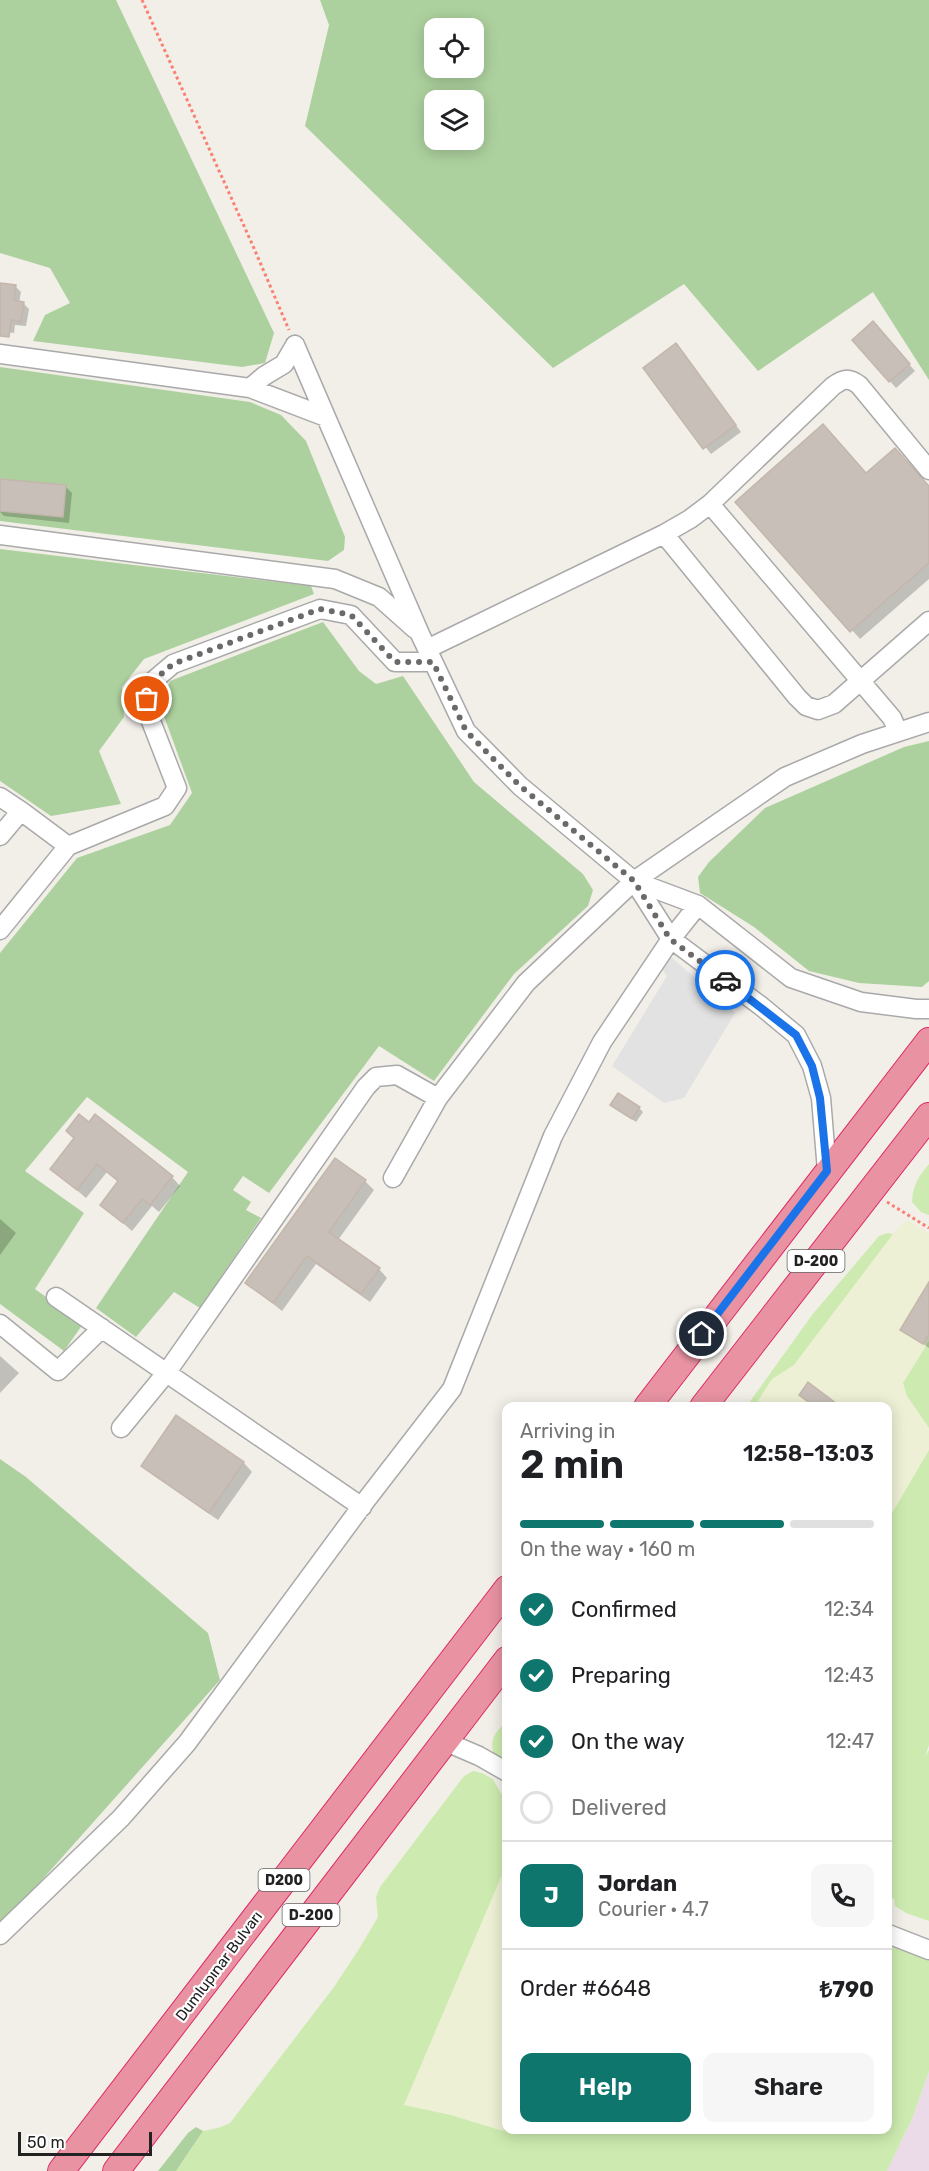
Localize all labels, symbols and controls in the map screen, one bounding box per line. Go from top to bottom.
map controls [424,18,484,150]
button: locate [424,18,484,78]
button: layers [424,90,484,150]
pin [121,673,172,724]
icon: bag [130,682,163,715]
courier [695,950,755,1010]
icon: car [709,964,742,997]
road number: D-200 [788,1250,844,1272]
pin [676,1308,727,1359]
icon: home [685,1317,718,1350]
text: Arriving in [520,1419,615,1443]
text: 12:58–13:03 [743,1440,874,1467]
text: 2 min [520,1442,624,1488]
text: On the way · 160 m [520,1537,695,1561]
icon: check [520,1593,553,1626]
text: Confirmed [571,1596,677,1623]
text: 12:34 [824,1597,874,1621]
icon: check [520,1659,553,1692]
text: Preparing [571,1662,671,1689]
text: 12:43 [824,1663,874,1687]
icon: check [520,1725,553,1758]
text: On the way [571,1728,685,1755]
text: 12:47 [826,1729,874,1753]
text: Delivered [571,1794,667,1821]
button: phone [811,1864,874,1927]
road number: D200 [258,1869,310,1891]
text: Jordan [598,1870,677,1897]
text: J [544,1882,559,1909]
text: Courier · 4.7 [598,1897,709,1921]
road number: D-200 [282,1904,340,1926]
street label: Dumlupınar Bulvarı [172,1908,266,2024]
text: Order #6648 [520,1975,651,2002]
text: ₺790 [820,1976,874,2003]
button: Help [520,2053,691,2122]
button: Share [703,2053,874,2122]
scale bar [18,2129,152,2156]
text: 50 m [27,2133,65,2152]

